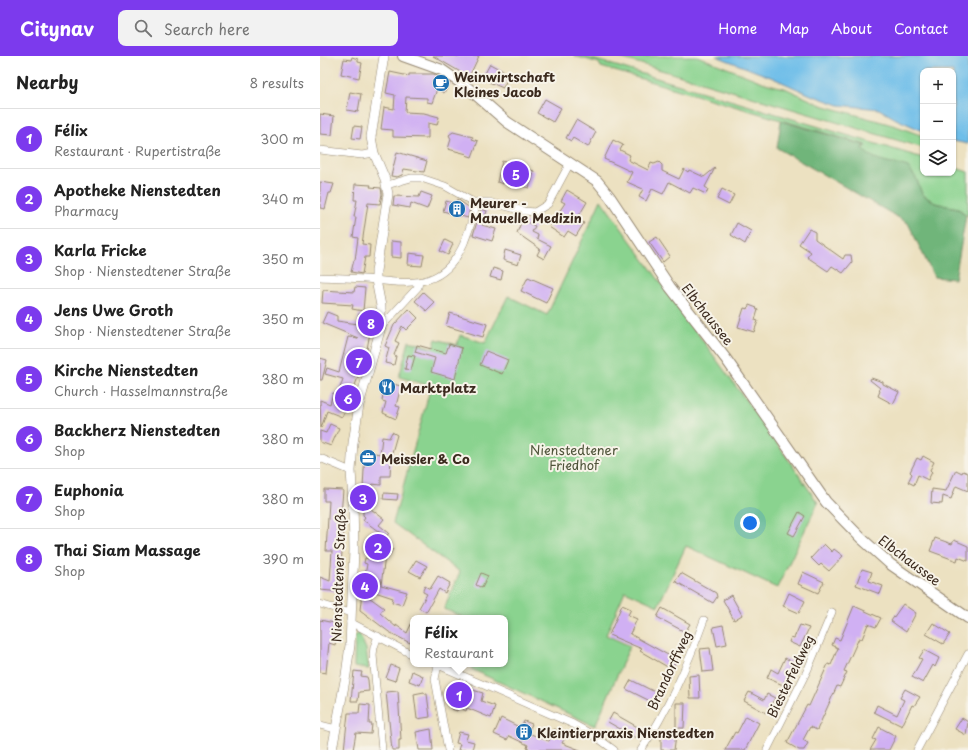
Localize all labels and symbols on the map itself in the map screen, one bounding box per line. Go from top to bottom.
place label: Weinwirtschaft Kleines Jacob [454,67,555,101]
cafe icon: Weinwirtschaft Kleines Jacob [431,73,451,93]
pin: 5 [503,159,529,189]
place label: Meurer - Manuelle Medizin [470,193,582,227]
building icon: Meurer - Manuelle Medizin [447,199,467,219]
street label: Elbchaussee [678,279,738,349]
pin: 8 [358,308,384,338]
pin: 7 [346,347,372,377]
restaurant icon: Marktplatz [377,377,397,397]
place label: Marktplatz [400,378,476,397]
pin: 6 [335,383,361,413]
park label: Nienstedtener Friedhof [530,440,619,474]
office icon: Meissler & Co [358,448,378,468]
place label: Meissler & Co [381,449,470,468]
pin: 3 [350,483,376,513]
street label: Nienstedtener Straße [326,508,350,642]
your location [740,513,760,533]
street label: Elbchaussee [875,530,945,590]
pin: 2 [365,532,391,562]
pin: 4 [352,571,378,601]
street label: Brandorffweg [642,627,696,713]
street label: Biesterfeldweg [762,631,818,721]
pin: 1 [446,680,472,710]
building icon: Kleintierpraxis Nienstedten [514,722,534,742]
place label: Kleintierpraxis Nienstedten [537,723,714,742]

